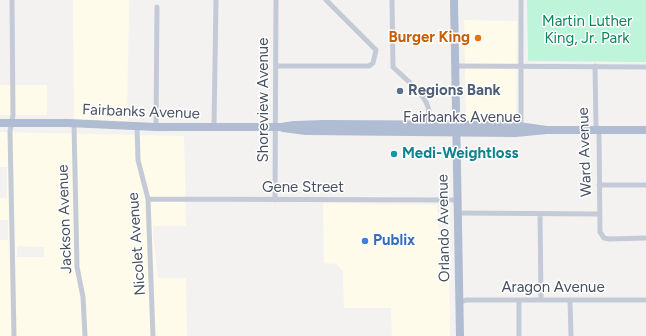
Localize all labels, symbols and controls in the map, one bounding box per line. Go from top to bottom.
park label: Martin Luther King, Jr. Park [542,13,632,48]
place label: Burger King [389,29,470,47]
marker: Burger King [473,33,483,43]
street label: Shoreview Avenue [255,38,273,162]
place label: Regions Bank [408,82,500,100]
marker: Regions Bank [395,86,405,96]
street label: Fairbanks Avenue [82,101,200,123]
street label: Ward Avenue [574,107,596,197]
street label: Fairbanks Avenue [403,109,521,127]
place label: Medi-Weightloss [402,145,518,163]
marker: Medi-Weightloss [389,149,399,159]
street label: Jackson Avenue [54,164,76,274]
street label: Orlando Avenue [434,174,454,282]
street label: Gene Street [262,179,344,197]
street label: Nicolet Avenue [124,192,150,296]
place label: Publix [373,232,415,250]
marker: Publix [360,236,370,246]
street label: Aragon Avenue [501,279,605,297]

